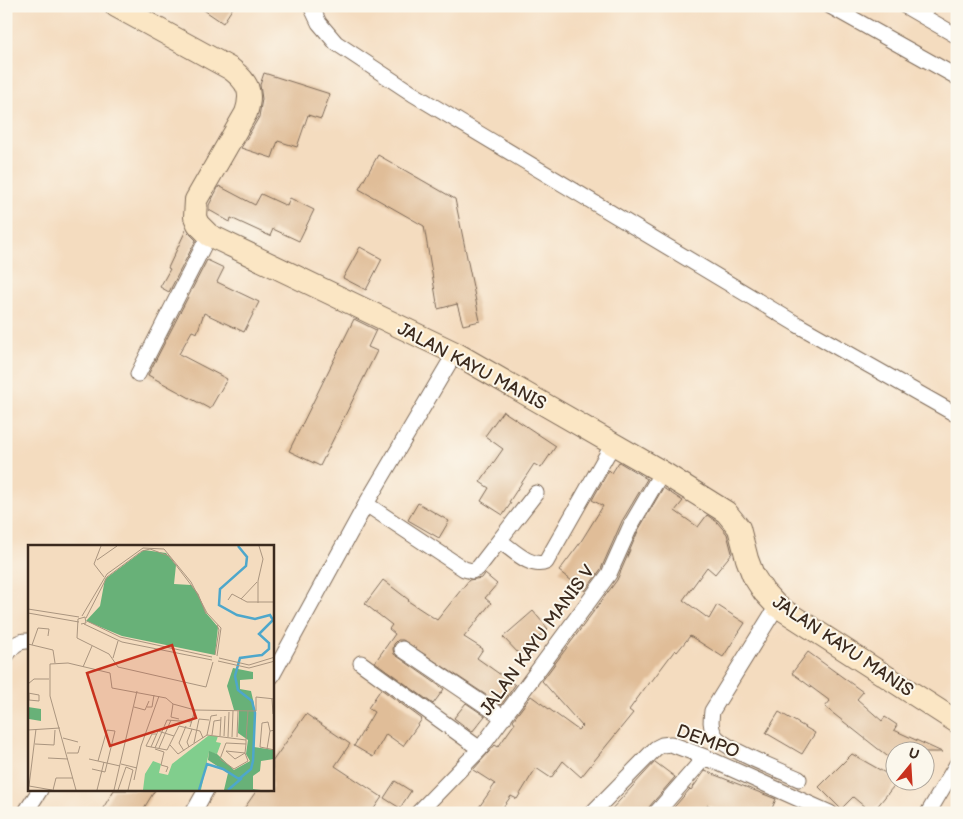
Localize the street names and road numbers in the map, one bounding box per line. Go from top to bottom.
street label: JALAN KAYU MANIS [394,318,550,415]
street label: JALAN KAYU MANIS V [476,561,599,720]
street label: JALAN KAYU MANIS [768,591,917,701]
street label: DEMPO [673,720,742,763]

